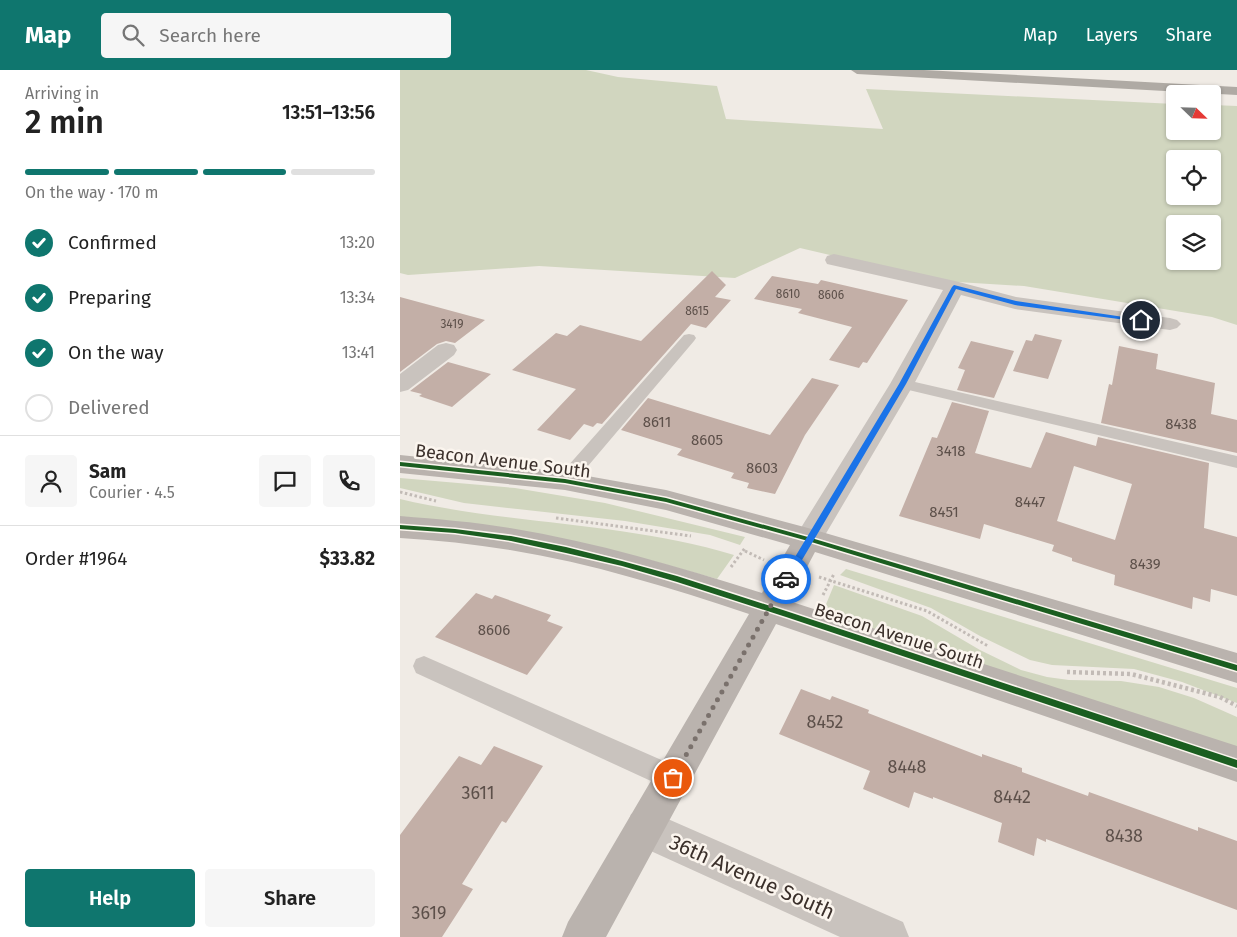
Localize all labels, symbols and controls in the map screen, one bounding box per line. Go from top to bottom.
search box [101,13,451,58]
text: Map [25,21,71,49]
icon: search [119,21,147,49]
text: Search here [159,24,261,47]
text: Map [1023,24,1058,46]
text: Layers [1086,24,1138,46]
text: Share [1166,24,1212,46]
text: Arriving in [25,84,99,103]
north arrow [1166,85,1221,140]
map controls [1166,85,1221,270]
text: 13:51–13:56 [282,101,375,124]
text: 2 min [25,103,104,141]
button: locate [1166,150,1221,205]
text: On the way · 170 m [25,183,158,202]
button: layers [1166,215,1221,270]
icon: check [25,229,53,257]
text: Confirmed [68,231,157,254]
text: 13:20 [339,233,375,252]
icon: check [25,284,53,312]
text: Preparing [68,286,151,309]
house number: 8610 [776,287,800,301]
text: 13:34 [340,288,375,307]
house number: 8606 [818,288,844,302]
pin [1120,299,1162,341]
house number: 8615 [685,304,709,318]
icon: home [1127,306,1155,334]
house number: 3419 [440,317,464,331]
icon: check [25,339,53,367]
text: On the way [68,341,164,364]
text: 13:41 [342,343,375,362]
text: Delivered [68,396,150,419]
house number: 8611 [643,413,671,431]
house number: 8438 [1165,415,1197,433]
house number: 8605 [691,431,723,449]
street label: Beacon Avenue South [414,439,592,483]
house number: 3418 [936,442,966,460]
button: person [25,455,77,507]
button: chat [259,455,311,507]
button: phone [323,455,375,507]
house number: 8603 [746,459,778,477]
text: Sam [89,460,126,483]
text: Courier · 4.5 [89,483,175,502]
house number: 8447 [1015,493,1046,511]
house number: 8451 [929,503,959,521]
text: Order #1964 [25,547,127,570]
text: $33.82 [320,547,375,570]
courier [761,554,811,604]
house number: 8439 [1129,555,1161,573]
icon: car [772,565,800,593]
street label: Beacon Avenue South [812,598,986,674]
house number: 8606 [478,621,510,639]
house number: 8452 [806,711,844,733]
house number: 8448 [888,756,927,778]
pin [652,757,694,799]
icon: bag [659,764,687,792]
house number: 3611 [461,782,495,804]
house number: 8442 [993,786,1031,808]
house number: 8438 [1105,825,1143,847]
street label: 36th Avenue South [665,829,839,925]
button: Help [25,869,195,927]
button: Share [205,869,375,927]
house number: 3619 [412,902,446,924]

